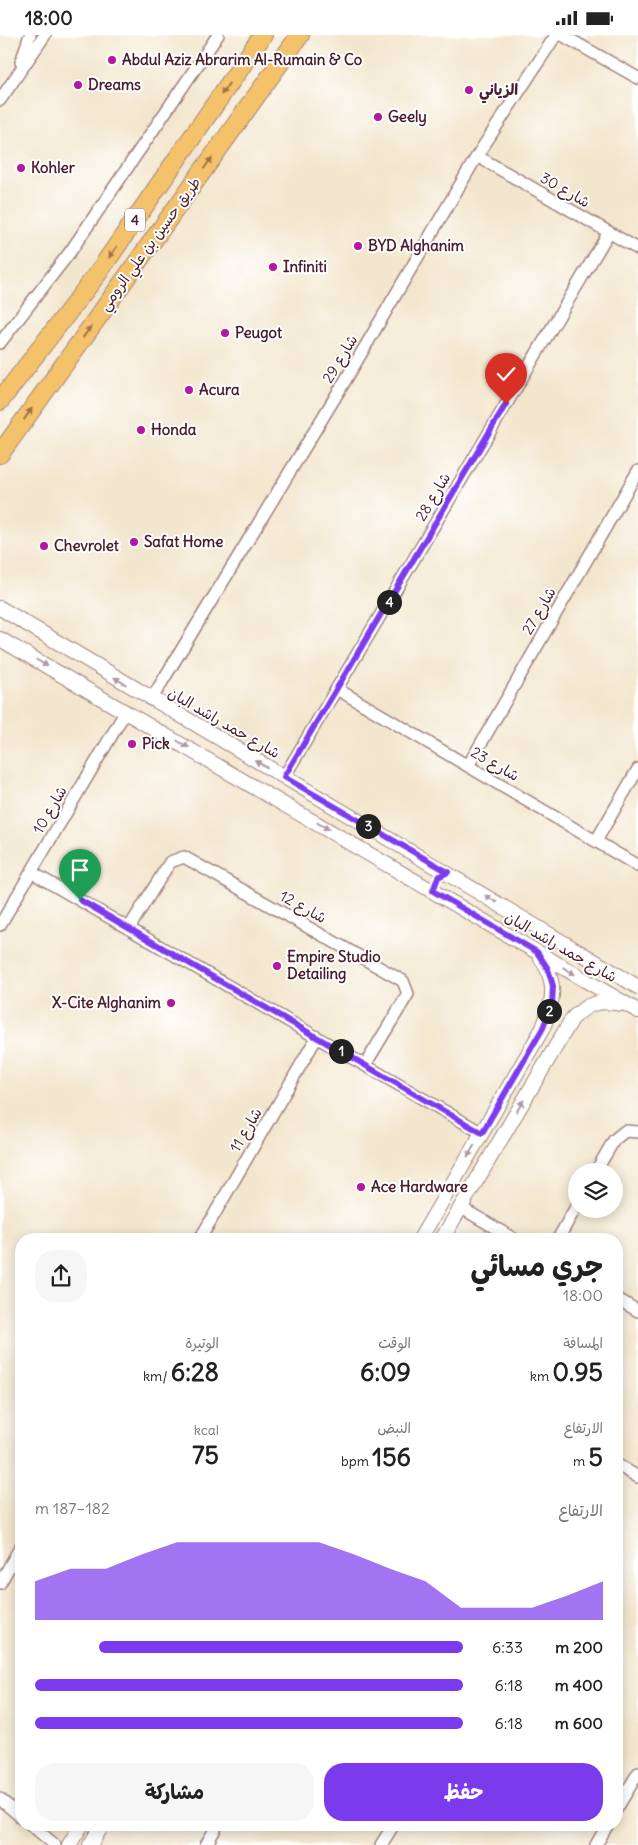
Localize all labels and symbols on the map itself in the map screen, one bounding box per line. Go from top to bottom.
place label: Abdul Aziz Abrarim Al-Rumain & Co [122,50,363,69]
marker: Abdul Aziz Abrarim Al-Rumain & Co [106,54,118,66]
place label: Dreams [88,75,141,94]
marker: Dreams [72,79,84,91]
place label: الزياني [479,80,518,104]
one-way arrow [220,83,230,96]
marker: الزياني [463,84,475,96]
place label: Geely [388,107,427,127]
marker: Geely [372,111,384,123]
one-way arrow [203,156,213,170]
place label: Kohler [31,158,76,177]
marker: Kohler [15,162,27,174]
street label: شارع 30 [536,168,594,212]
street label: طريق حسين بن علي الرومي [95,173,208,317]
road number: 4 [125,209,145,231]
place label: BYD Alghanim [368,236,464,256]
marker: BYD Alghanim [352,240,364,252]
one-way arrow [108,245,118,258]
place label: Infiniti [283,257,327,276]
marker: Infiniti [267,261,279,273]
place label: Peugot [235,323,283,343]
one-way arrow [82,325,92,339]
marker: Peugot [219,327,231,339]
street label: شارع 29 [318,331,362,387]
pin [485,353,527,404]
place label: Acura [199,380,240,399]
marker: Acura [183,384,195,396]
one-way arrow [23,407,33,421]
place label: Honda [151,420,197,439]
marker: Honda [135,424,147,436]
street label: شارع 28 [411,469,455,525]
place label: Safat Home [144,532,223,551]
place label: Chevrolet [54,536,120,555]
marker: Safat Home [128,536,140,548]
marker: Chevrolet [38,540,50,552]
street label: شارع 27 [517,584,561,638]
pin: 4 [376,589,402,615]
one-way arrow [35,659,50,667]
one-way arrow [114,677,127,686]
street label: شارع حمد راشد البان [164,683,284,763]
place label: Pick [142,734,170,753]
marker: Pick [126,738,138,750]
one-way arrow [177,740,190,749]
street label: شارع 23 [467,742,523,786]
one-way arrow [254,759,267,768]
street label: شارع 10 [28,783,72,837]
pin: 3 [356,813,380,839]
one-way arrow [317,822,330,831]
pin [59,849,101,900]
street label: شارع 12 [276,886,330,928]
one-way arrow [485,894,498,903]
street label: شارع حمد راشد البان [501,907,621,987]
place label: Empire Studio Detailing [287,947,381,984]
marker: Empire Studio Detailing [271,960,283,972]
one-way arrow [563,966,576,975]
place label: X-Cite Alghanim [52,993,161,1013]
marker: X-Cite Alghanim [165,997,177,1009]
pin: 2 [536,999,562,1023]
pin: 1 [328,1039,354,1063]
one-way arrow [515,1100,524,1113]
street label: شارع 11 [225,1104,267,1156]
one-way arrow [467,1144,476,1157]
place label: Ace Hardware [371,1177,468,1196]
marker: Ace Hardware [355,1181,367,1193]

